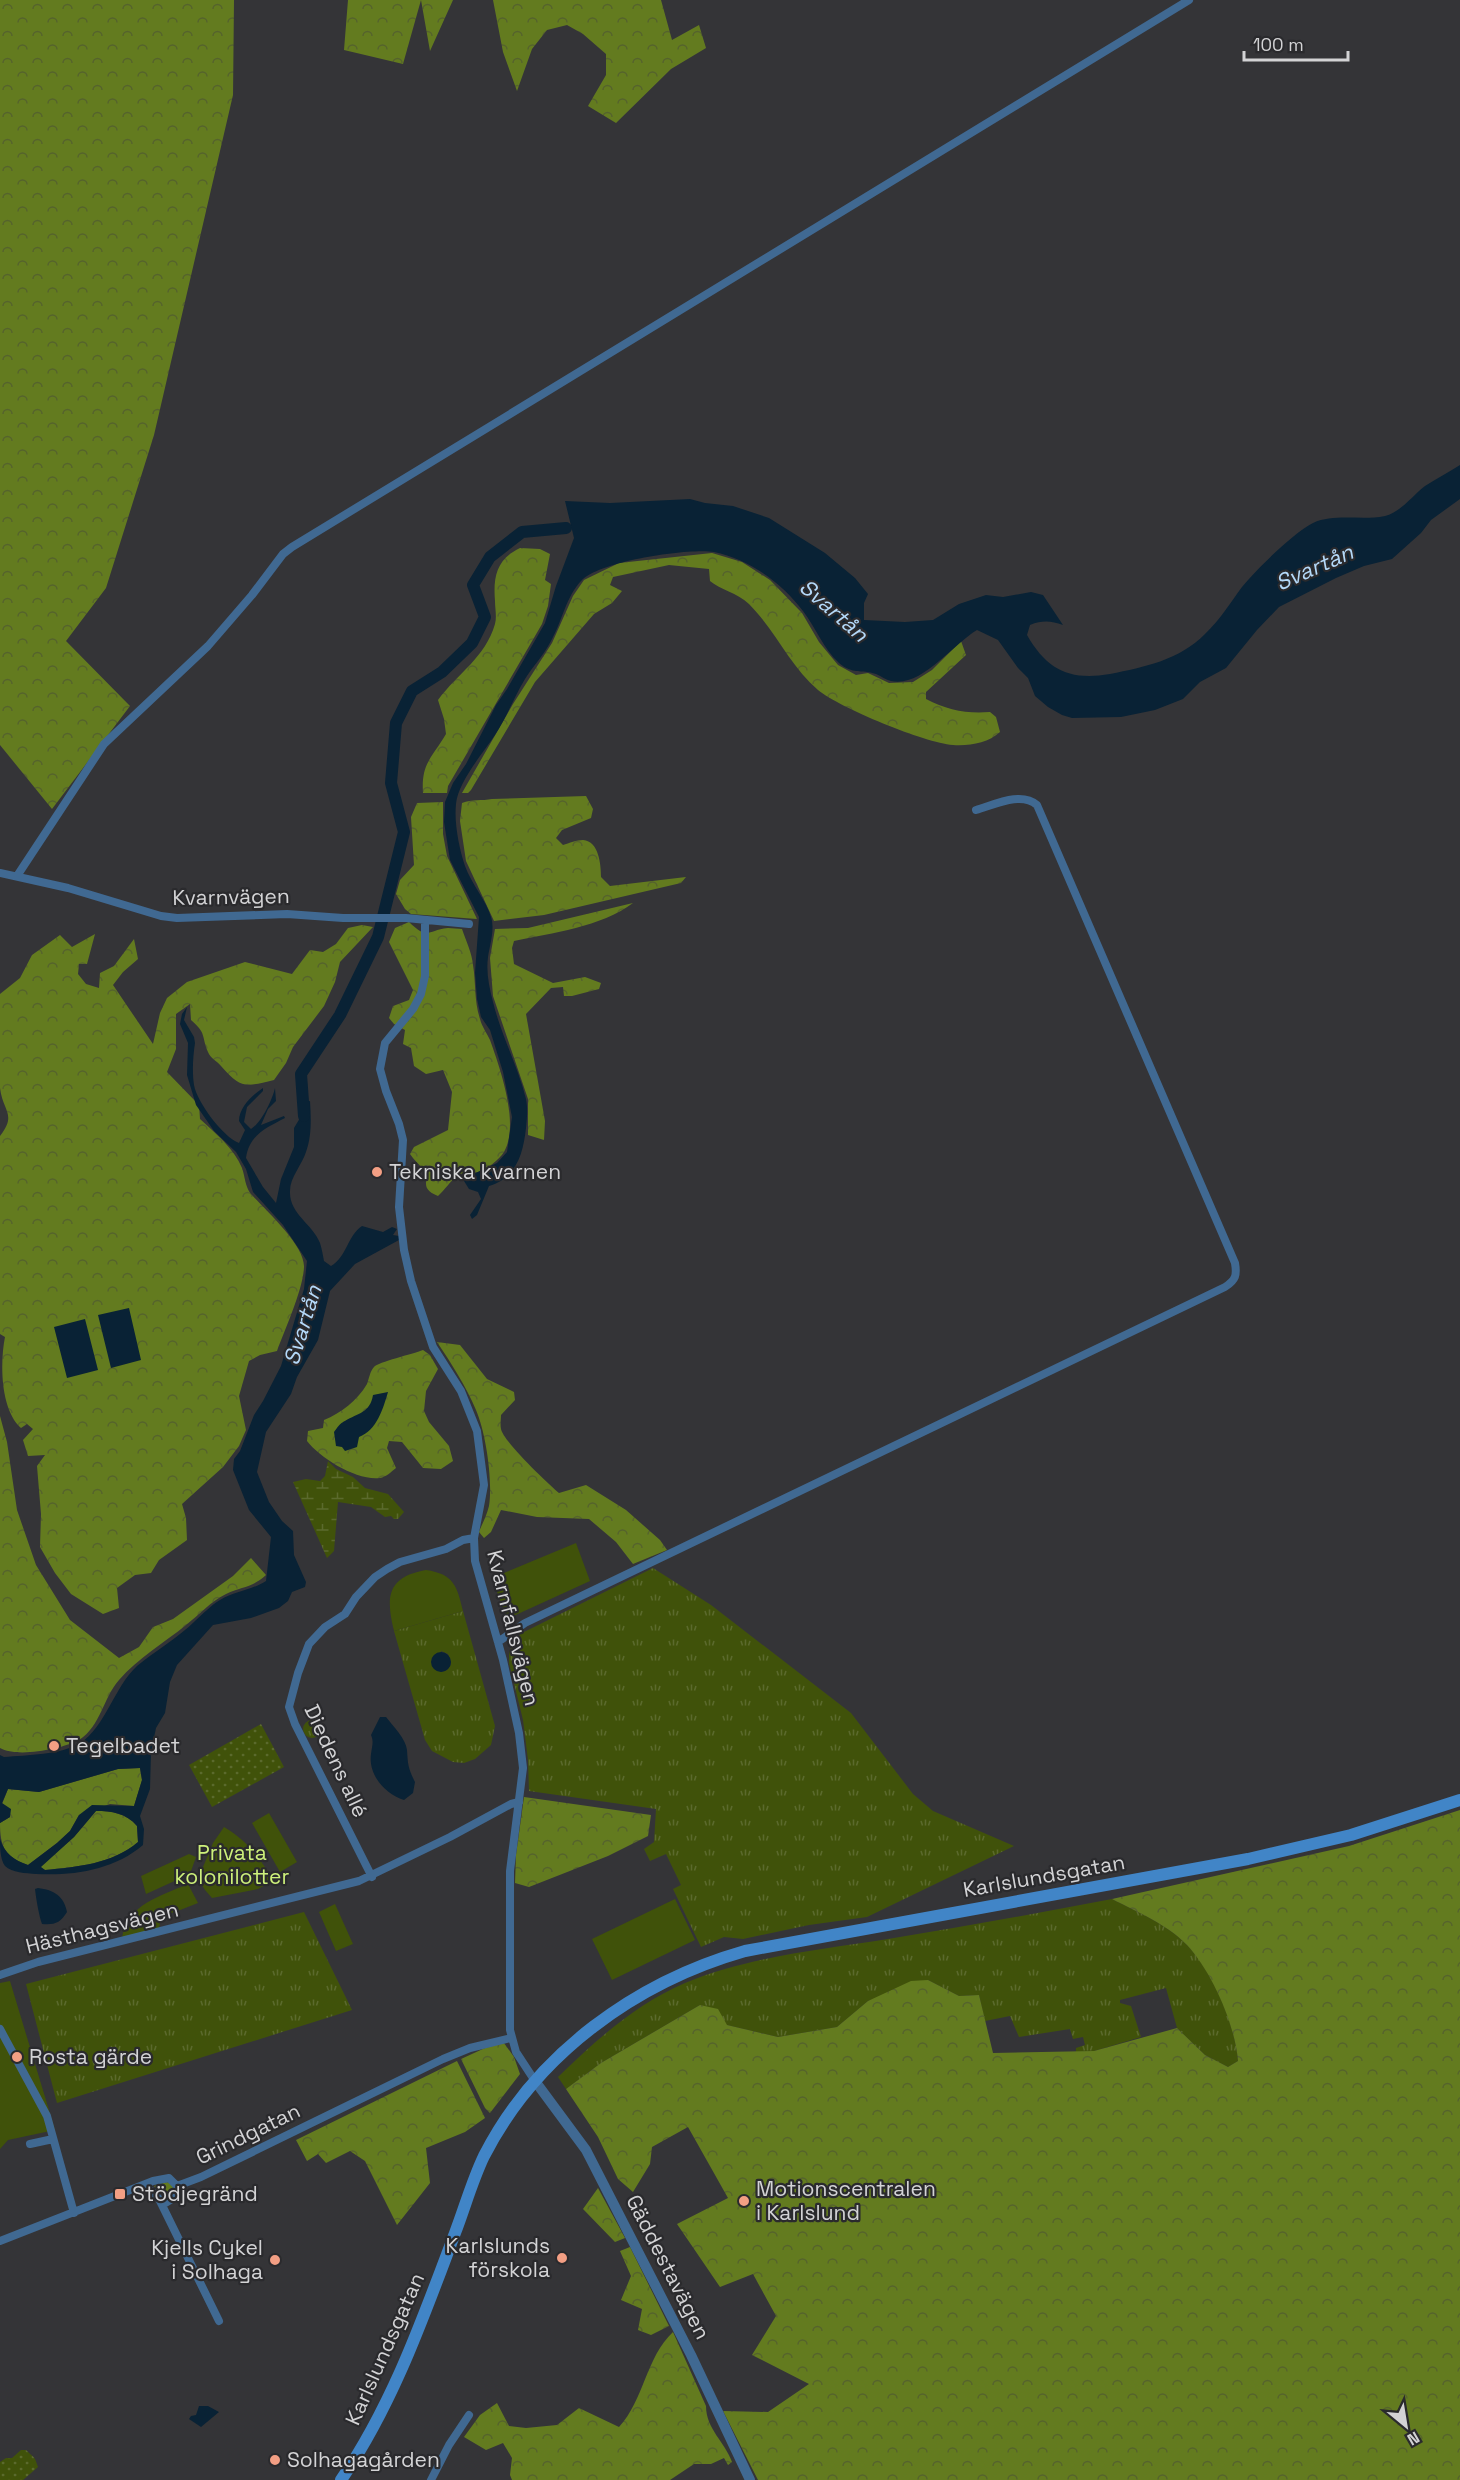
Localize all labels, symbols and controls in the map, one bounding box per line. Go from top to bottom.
scale bar [1244,24,1348,62]
text: 100 m [1253,33,1304,56]
water label: Svartån [1271,537,1358,596]
water label: Svartån [794,572,875,648]
street label: Kvarnvägen [172,882,290,911]
place label: Tekniska kvarnen [389,1158,561,1185]
marker: Tekniska kvarnen [370,1165,384,1179]
water label: Svartån [277,1281,328,1368]
street label: Kvarnfallsvägen [481,1547,546,1709]
street label: Diedens allé [299,1700,374,1822]
place label: Tegelbadet [66,1732,180,1759]
marker: Tegelbadet [47,1739,61,1753]
park label: Privata kolonilotter [175,1839,289,1890]
street label: Karlslundsgatan [961,1848,1127,1903]
street label: Hästhagsvägen [23,1895,181,1960]
place label: Rosta gärde [29,2043,152,2070]
marker: Rosta gärde [10,2050,24,2064]
street label: Grindgatan [191,2097,304,2170]
place label: Motionscentralen i Karlslund [756,2175,936,2226]
place label: Stödjegränd [132,2180,258,2207]
marker: Stödjegränd [113,2187,127,2201]
street label: Gäddestavägen [620,2190,716,2344]
marker: Motionscentralen i Karlslund [737,2194,751,2208]
place label: Karlslunds förskola [446,2232,550,2283]
place label: Kjells Cykel i Solhaga [151,2234,263,2285]
marker: Karlslunds förskola [555,2251,569,2265]
marker: Kjells Cykel i Solhaga [268,2253,282,2267]
street label: Karlslundsgatan [339,2268,430,2429]
north arrow [1376,2396,1436,2456]
text: N [1403,2427,1423,2450]
place label: Solhagagården [287,2446,440,2473]
marker: Solhagagården [268,2453,282,2467]

